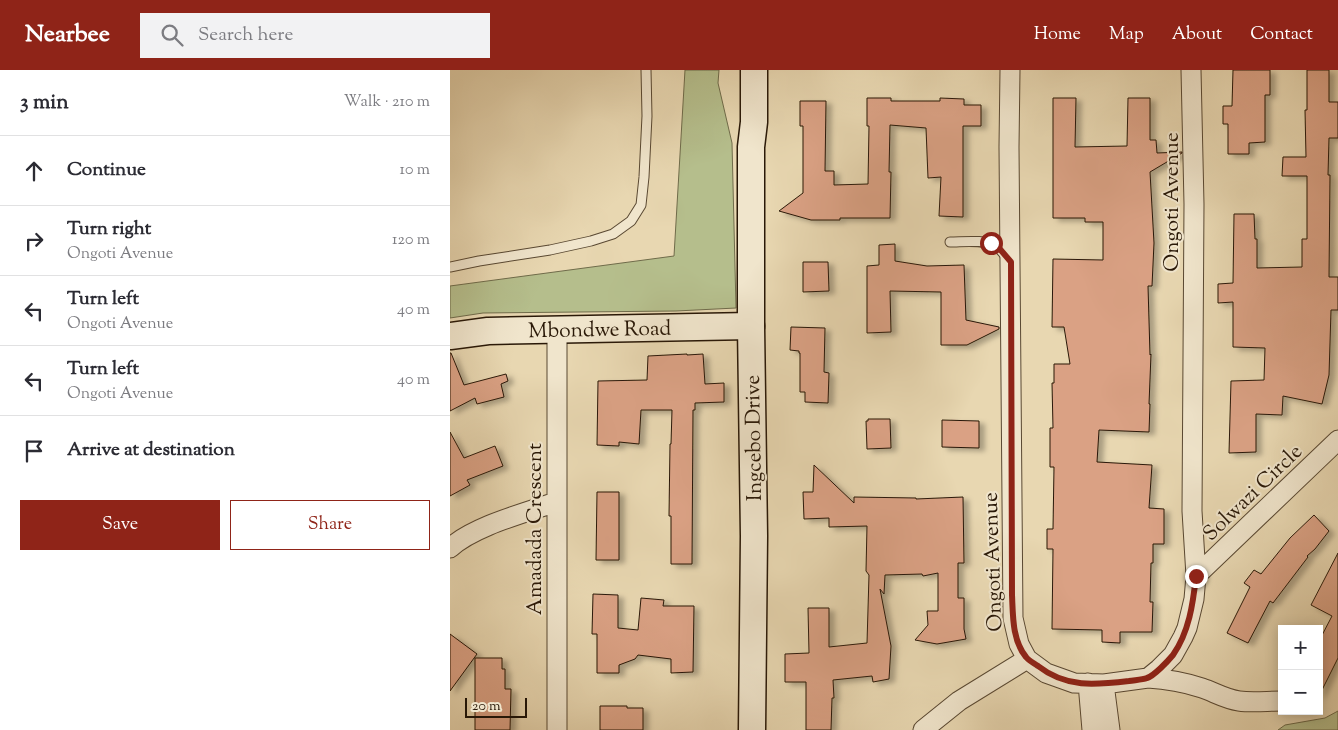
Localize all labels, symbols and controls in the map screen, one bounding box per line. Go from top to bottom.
search box [140,13,490,58]
text: Nearbee [25,18,110,52]
icon: search [158,21,186,49]
text: Search here [198,22,293,49]
text: Home [1034,22,1081,48]
text: Map [1109,22,1144,48]
text: About [1172,22,1222,48]
text: Contact [1250,22,1313,48]
text: 3 min [20,88,69,118]
text: Walk · 210 m [344,91,430,114]
street label: Ongoti Avenue [1158,132,1188,272]
icon: ahead [20,157,48,185]
text: Continue [67,157,146,184]
text: 10 m [400,159,430,182]
text: Turn right [67,216,151,243]
icon: right [20,227,48,255]
text: 120 m [392,229,430,252]
route start [980,232,1003,255]
text: Ongoti Avenue [67,243,173,266]
text: Turn left [67,286,139,313]
icon: left [20,297,48,325]
text: 40 m [397,299,430,322]
text: Ongoti Avenue [67,313,173,336]
street label: Mbondwe Road [528,315,672,347]
text: Turn left [67,356,139,383]
icon: left [20,367,48,395]
text: 40 m [397,369,430,392]
street label: Ingcebo Drive [739,375,771,501]
text: Ongoti Avenue [67,383,173,406]
icon: arrive [20,437,48,465]
text: Arrive at destination [67,437,235,464]
street label: Solwazi Circle [1197,438,1310,549]
street label: Amadada Crescent [521,443,551,615]
street label: Ongoti Avenue [977,492,1011,632]
button: Save [20,500,220,550]
button: Share [230,500,430,550]
route end [1185,565,1208,588]
map controls [1278,625,1323,715]
button: + [1278,625,1323,670]
button: − [1278,670,1323,715]
scale bar [465,695,528,718]
text: 20 m [472,697,501,717]

